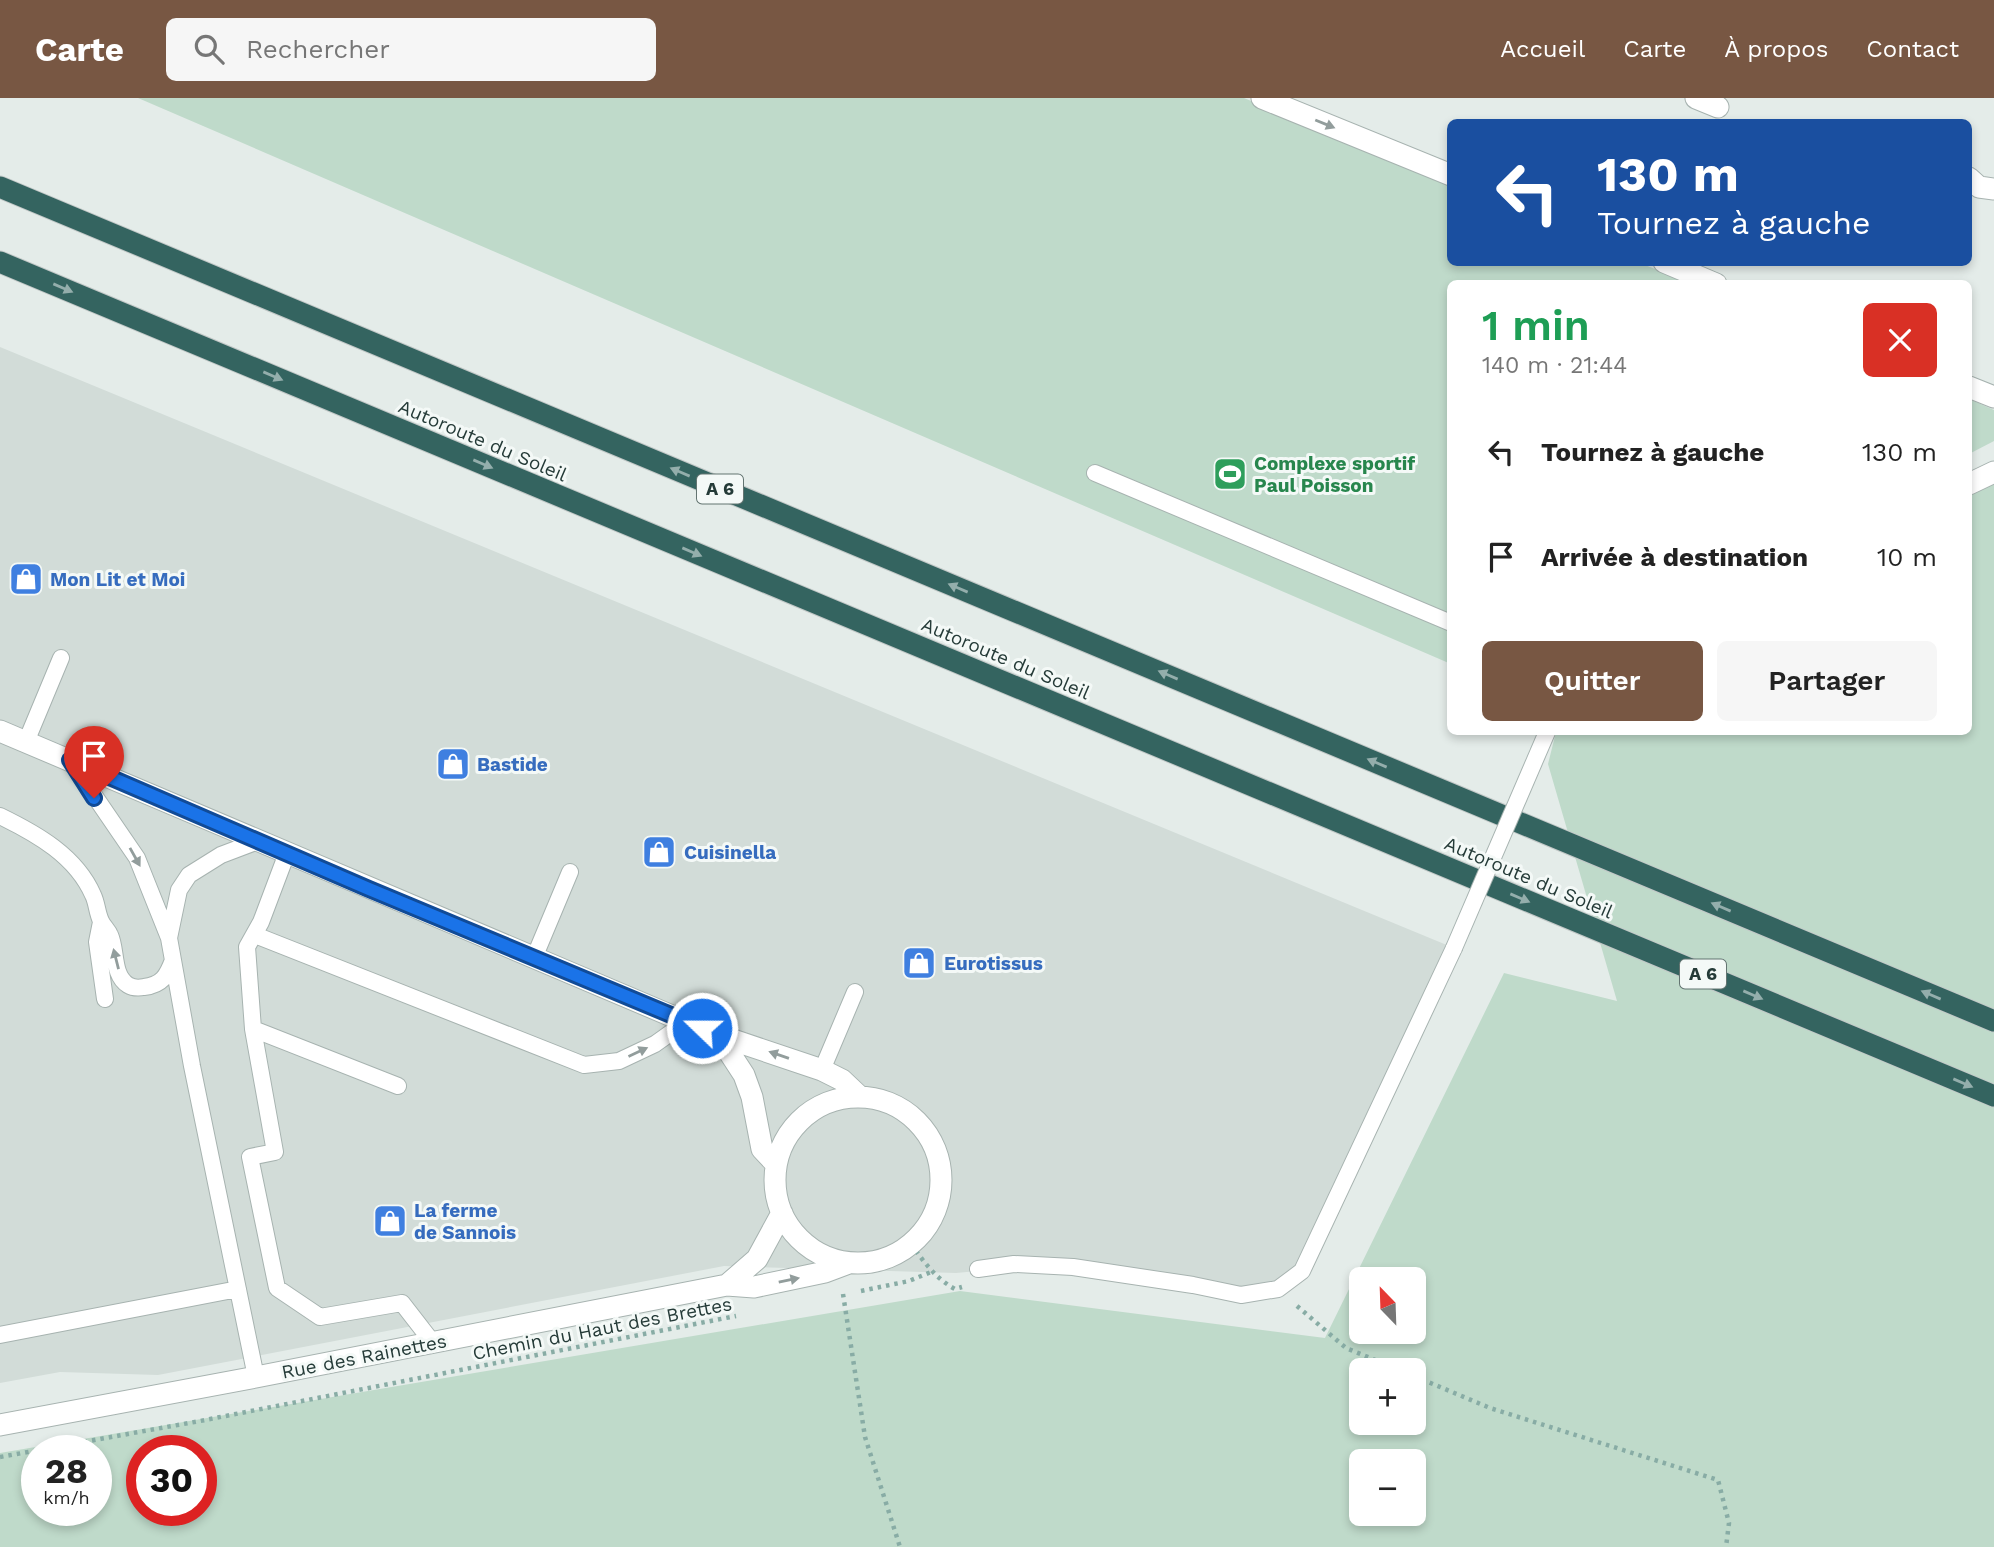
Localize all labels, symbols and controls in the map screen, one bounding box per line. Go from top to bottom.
search box [166,18,656,81]
text: Carte [35,30,124,69]
icon: search [190,30,228,68]
text: Rechercher [246,34,390,64]
text: Accueil [1500,35,1585,63]
text: Carte [1623,35,1686,63]
text: À propos [1724,35,1828,63]
text: Contact [1866,35,1959,63]
one-way arrow [1315,118,1336,129]
text: 130 m [1597,145,1739,203]
icon: left [1482,147,1573,238]
text: Tournez à gauche [1597,204,1870,242]
one-way arrow [53,283,74,294]
text: 1 min [1482,301,1590,350]
button: close [1863,303,1937,377]
text: 140 m · 21:44 [1482,352,1627,379]
one-way arrow [262,371,283,382]
street label: Autoroute du Soleil [395,395,571,486]
icon: left [1482,433,1520,471]
text: Tournez à gauche [1541,437,1764,467]
text: 130 m [1862,437,1937,467]
place label: Complexe sportif Paul Poisson [1254,452,1415,497]
sports icon: Complexe sportif Paul Poisson [1211,455,1249,493]
one-way arrow [472,459,493,470]
one-way arrow [669,466,690,477]
road number: A 6 [697,474,743,503]
icon: arrive [1482,538,1520,576]
text: Arrivée à destination [1541,542,1808,572]
text: 10 m [1877,542,1937,572]
one-way arrow [682,547,703,558]
shop icon: Mon Lit et Moi [7,560,45,598]
place label: Mon Lit et Moi [50,568,185,591]
one-way arrow [947,582,968,593]
street label: Autoroute du Soleil [918,613,1094,704]
button: Quitter [1482,641,1703,721]
button: Partager [1717,641,1937,721]
one-way arrow [1157,670,1178,681]
pin [64,726,124,798]
icon: arrive [75,737,113,775]
shop icon: Bastide [434,745,472,783]
place label: Bastide [477,753,548,776]
one-way arrow [1367,757,1388,768]
street label: Autoroute du Soleil [1441,832,1617,923]
shop icon: Cuisinella [640,833,678,871]
place label: Cuisinella [684,841,776,864]
one-way arrow [129,848,141,867]
one-way arrow [1510,893,1531,904]
one-way arrow [1711,901,1732,912]
shop icon: Eurotissus [900,944,938,982]
one-way arrow [110,948,121,970]
place label: Eurotissus [944,952,1043,975]
road number: A 6 [1680,960,1726,988]
one-way arrow [1920,989,1941,1000]
one-way arrow [1742,990,1763,1001]
position arrow [665,991,739,1065]
one-way arrow [628,1046,648,1058]
one-way arrow [768,1049,789,1060]
one-way arrow [1952,1078,1973,1089]
place label: La ferme de Sannois [414,1199,516,1244]
shop icon: La ferme de Sannois [371,1202,409,1240]
north arrow [1349,1267,1426,1344]
map controls [1349,1267,1426,1526]
one-way arrow [778,1274,800,1285]
street label: Chemin du Haut des Brettes [471,1292,734,1365]
street label: Rue des Rainettes [280,1329,449,1384]
button: + [1349,1358,1426,1435]
speed limit sign: 30 [126,1435,217,1526]
button: − [1349,1449,1426,1526]
text: 28 [45,1450,88,1492]
text: km/h [43,1487,90,1508]

